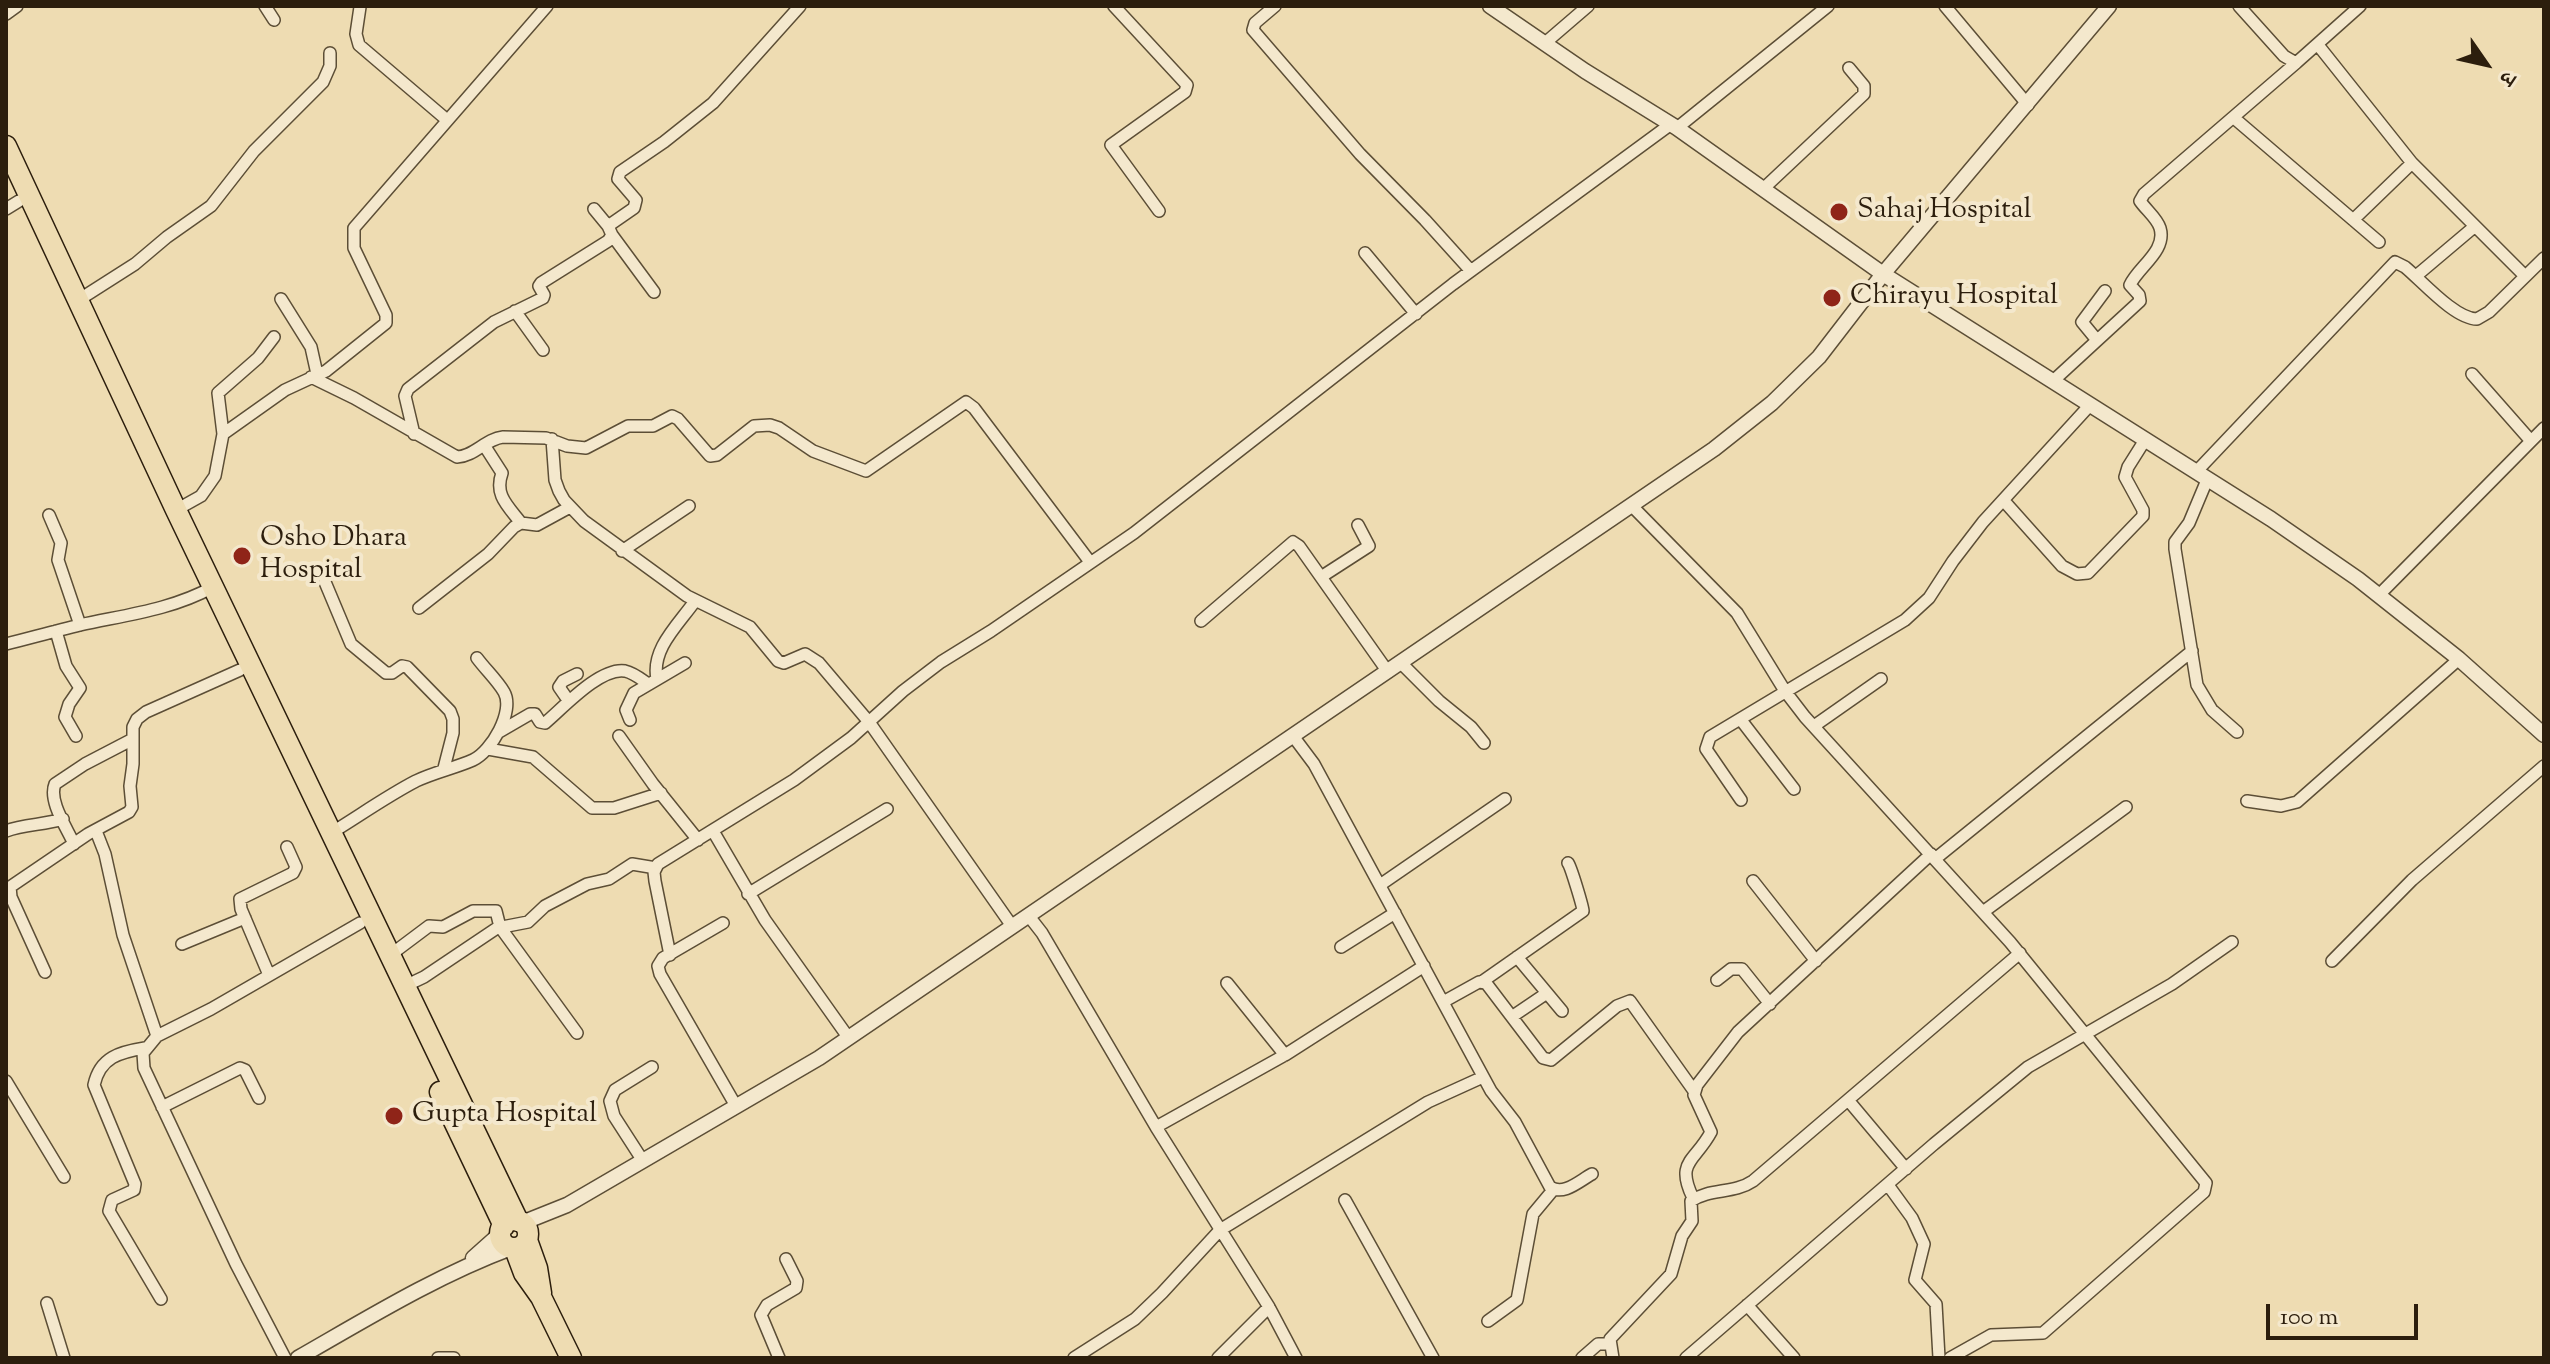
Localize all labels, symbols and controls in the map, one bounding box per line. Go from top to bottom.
north arrow [2446,24,2526,104]
text: उ [2490,64,2522,91]
place label: Sahaj Hospital [1857,195,2031,229]
marker: Sahaj Hospital [1828,201,1850,223]
place label: Chirayu Hospital [1850,281,2058,315]
marker: Chirayu Hospital [1821,287,1843,309]
place label: Osho Dhara Hospital [260,523,407,589]
marker: Osho Dhara Hospital [231,545,253,567]
place label: Gupta Hospital [412,1099,597,1133]
marker: Gupta Hospital [383,1105,405,1127]
scale bar [2270,1288,2422,1338]
text: 100 m [2280,1301,2338,1335]

